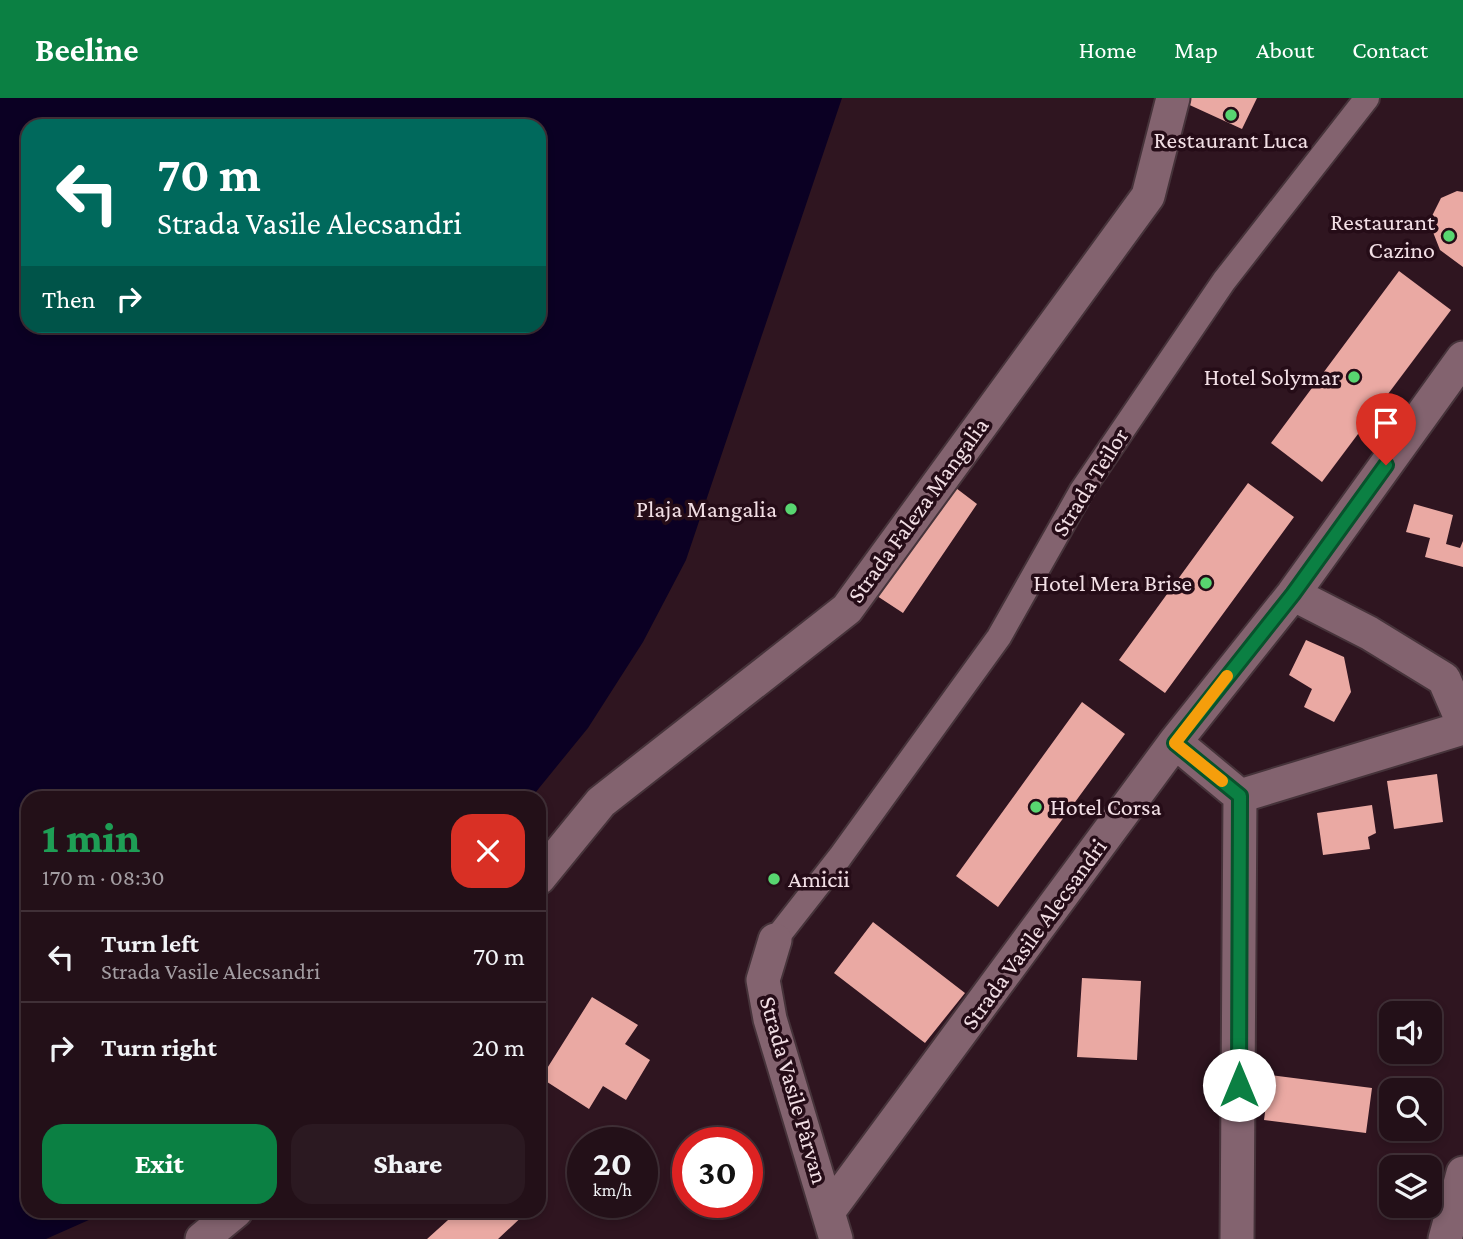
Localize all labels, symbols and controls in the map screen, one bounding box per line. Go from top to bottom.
text: Beeline [35,31,139,68]
text: Home [1079,36,1136,63]
text: Map [1174,36,1218,63]
text: About [1256,36,1314,63]
text: Contact [1352,36,1428,63]
marker: Restaurant Luca [1223,107,1239,123]
place label: Restaurant Luca [1154,126,1308,153]
icon: left [42,147,133,238]
text: 70 m [157,147,261,202]
text: Strada Vasile Alecsandri [157,205,462,241]
place label: Restaurant Cazino [1330,208,1436,263]
marker: Restaurant Cazino [1441,228,1457,244]
icon: right [110,280,148,318]
text: Then [42,285,96,314]
place label: Hotel Solymar [1204,363,1340,390]
marker: Hotel Solymar [1346,369,1362,385]
pin [1356,393,1416,465]
icon: arrive [1367,404,1405,442]
street label: Strada Faleza Mangalia [841,412,994,607]
street label: Strada Teilor [1046,422,1134,541]
place label: Plaja Mangalia [636,495,777,522]
marker: Plaja Mangalia [783,501,799,517]
place label: Hotel Mera Brise [1033,569,1192,596]
marker: Hotel Mera Brise [1198,575,1214,591]
place label: Hotel Corsa [1050,793,1162,820]
marker: Hotel Corsa [1028,799,1044,815]
text: 1 min [42,814,140,861]
button: close [451,814,525,888]
street label: Strada Vasile Alecsandri [955,833,1112,1034]
text: 170 m · 08:30 [42,864,164,890]
place label: Amicii [788,865,850,892]
marker: Amicii [766,871,782,887]
text: Turn left [101,929,199,958]
icon: left [42,938,80,976]
text: 70 m [473,942,525,971]
text: Strada Vasile Alecsandri [101,958,320,984]
street label: Strada Vasile Pârvan [755,993,834,1187]
map controls [1379,1001,1442,1218]
button: sound [1379,1001,1442,1064]
icon: right [42,1029,80,1067]
text: Turn right [101,1033,217,1062]
text: 20 m [472,1033,525,1062]
position arrow [1202,1048,1276,1122]
button: search [1379,1078,1442,1141]
button: Exit [42,1124,277,1204]
button: Share [291,1124,525,1204]
speed limit sign: 30 [672,1127,763,1218]
text: 20 [593,1144,632,1183]
button: layers [1379,1155,1442,1218]
text: km/h [593,1180,632,1200]

